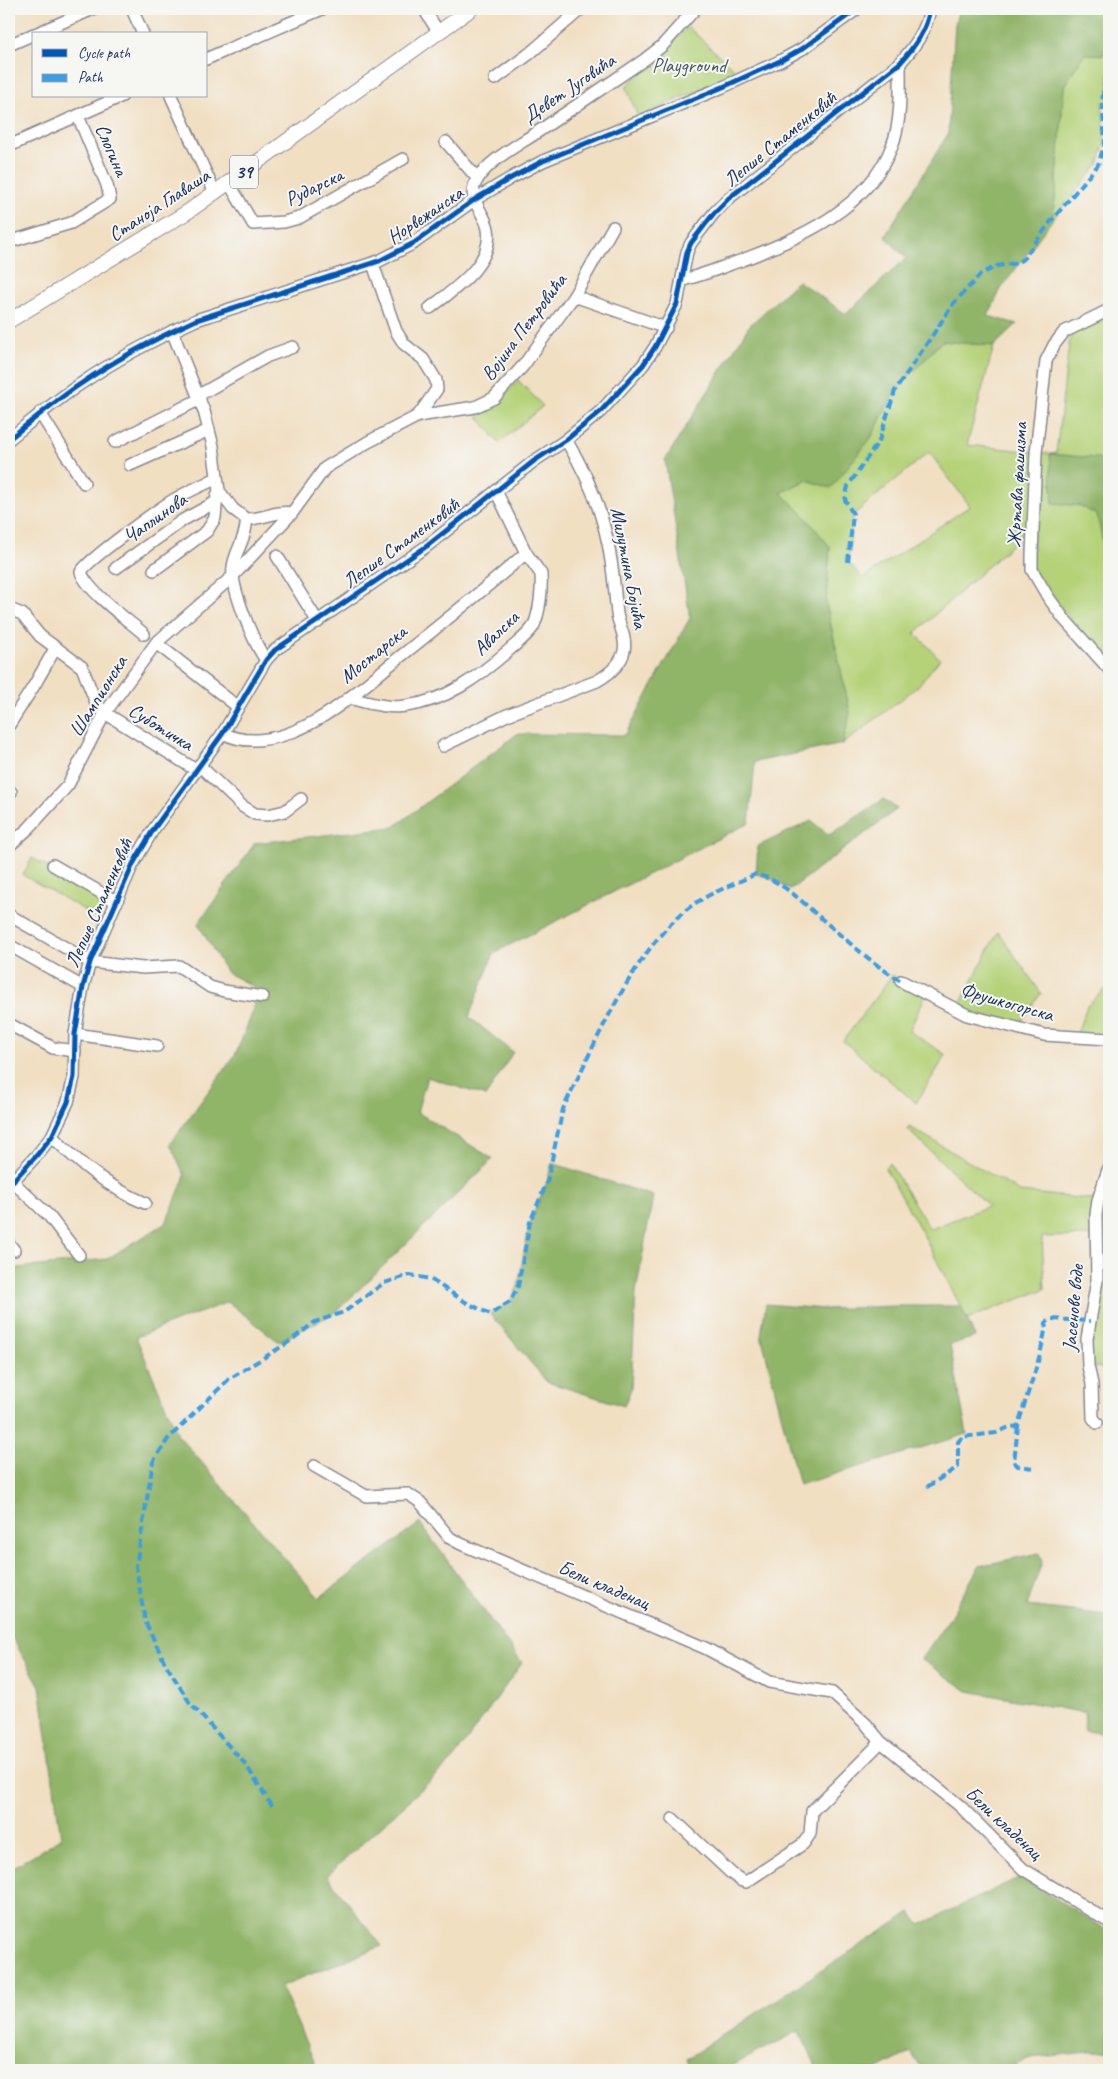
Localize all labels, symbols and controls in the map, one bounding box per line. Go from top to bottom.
legend [32,32,208,98]
text: Cycle path [78,44,130,63]
street label: Девет Југовића [518,47,621,128]
park label: Playground [652,53,729,78]
text: Path [78,68,104,87]
street label: Лепше Стаменковић [718,85,843,192]
street label: Слогина [90,120,135,182]
road number: 39 [230,156,258,188]
street label: Станоја Главаша [104,162,215,247]
street label: Рударска [281,162,349,212]
street label: Норвежанска [382,180,469,250]
street label: Војина Петровића [476,267,573,386]
street label: Жртава фашизма [1001,420,1033,548]
street label: Чаплинова [118,486,193,549]
street label: Лепше Стаменковић [338,491,465,594]
street label: Милутина Бојића [605,505,653,632]
street label: Авалска [468,604,526,661]
street label: Мостарска [334,618,413,689]
street label: Шампионска [63,650,133,741]
street label: Суботичка [124,697,199,757]
street label: Лепше Стаменковић [59,834,139,971]
street label: Фрушкогорска [958,977,1058,1028]
street label: Јасенове воде [1057,1262,1089,1353]
street label: Бели кладенац [555,1555,654,1616]
street label: Бели кладенац [960,1781,1049,1866]

